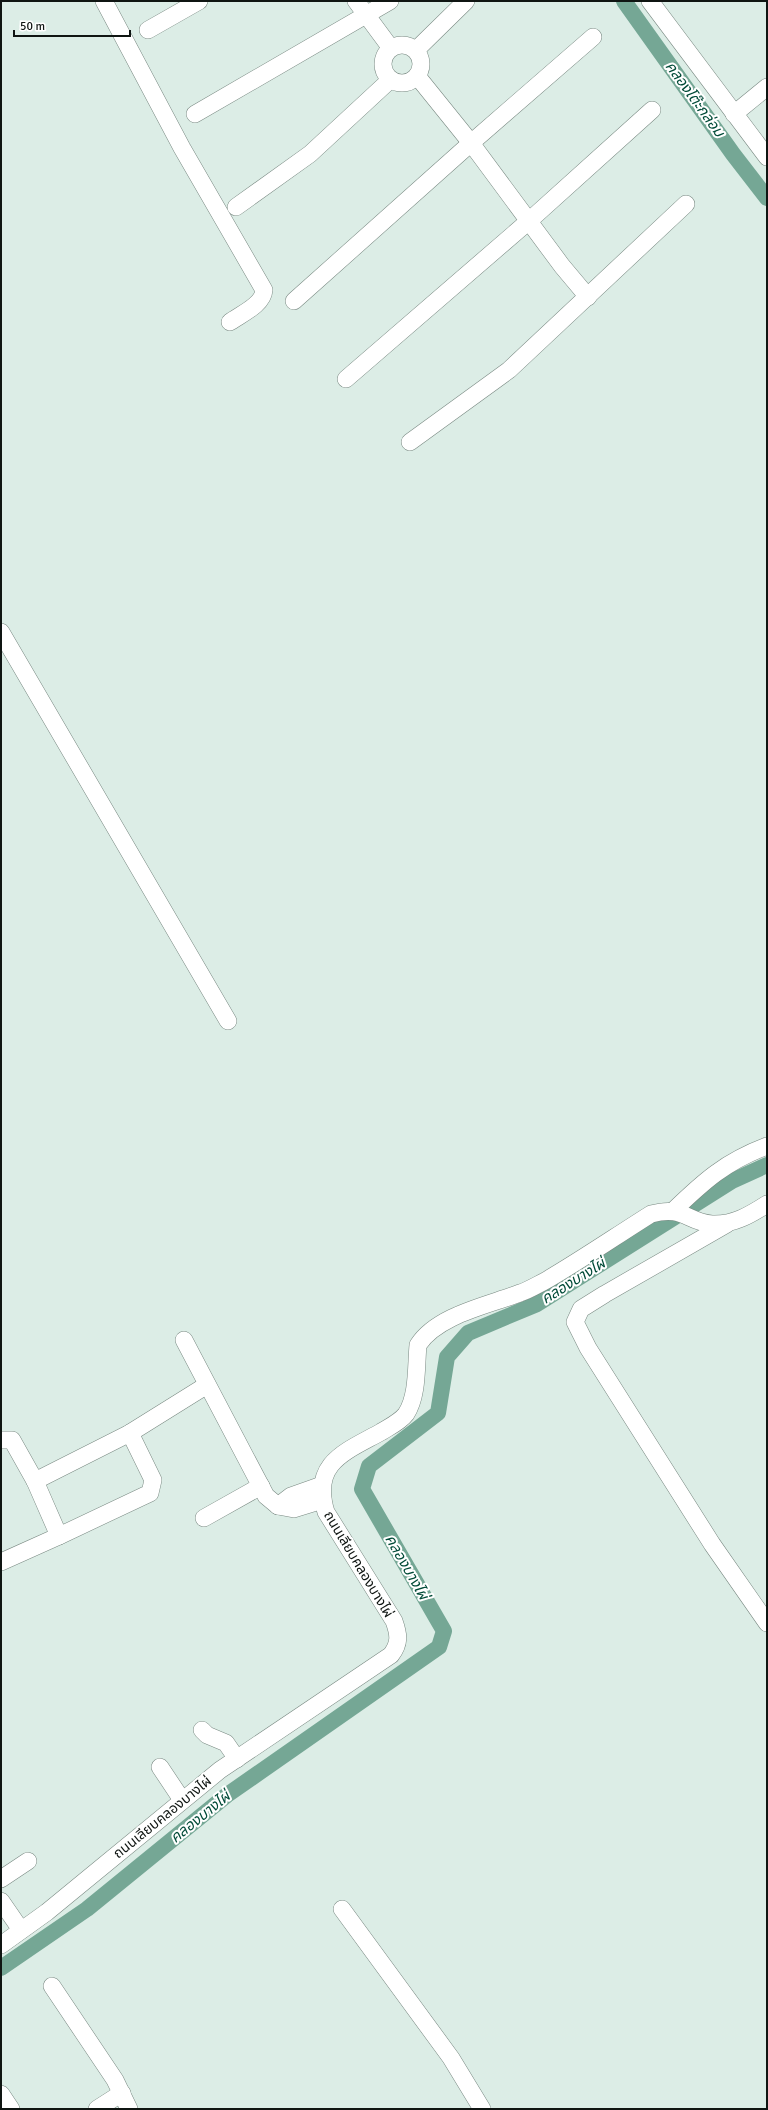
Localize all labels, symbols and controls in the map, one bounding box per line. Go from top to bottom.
scale bar [14,12,130,38]
text: 50 m [20,19,45,34]
water label: คลองโต๊ะกล่อม [662,58,729,142]
water label: คลองบางไผ่ [538,1253,610,1308]
street label: ถนนเลียบคลองบางไผ่ [320,1508,397,1621]
water label: คลองบางไผ่ [381,1531,434,1604]
street label: ถนนเลียบคลองบางไผ่ [110,1772,214,1862]
water label: คลองบางไผ่ [166,1787,234,1847]

